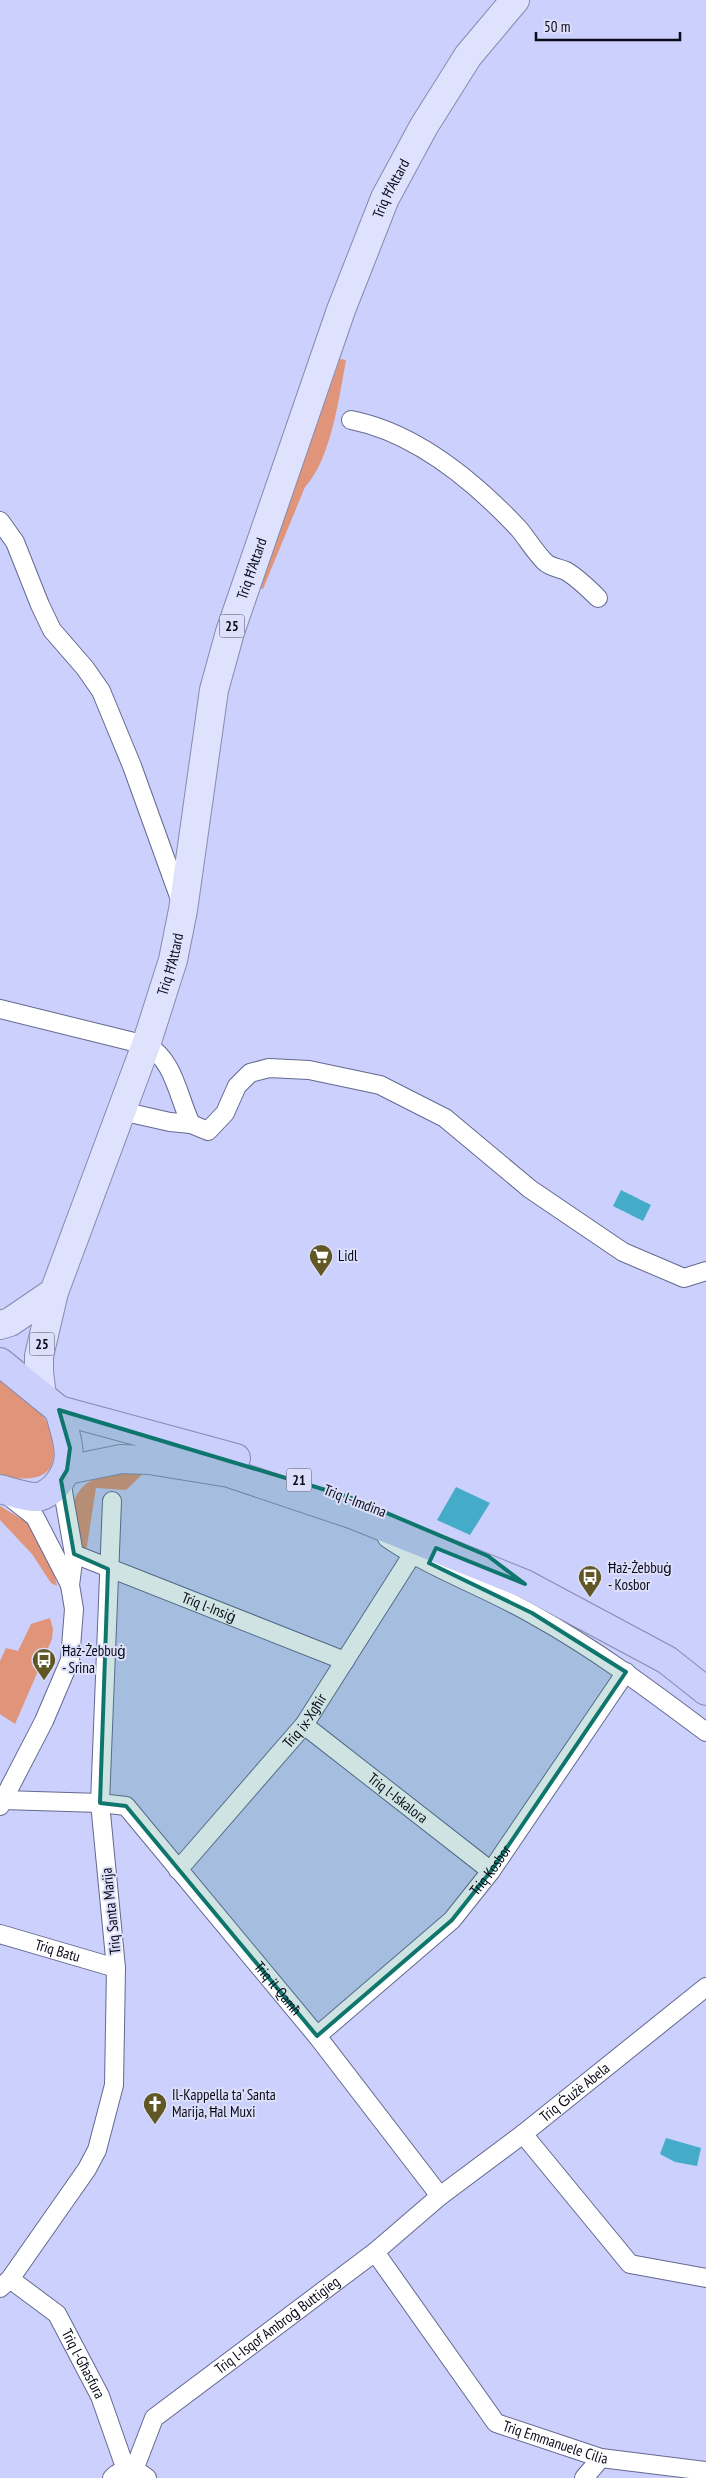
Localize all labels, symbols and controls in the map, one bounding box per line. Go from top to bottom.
scale bar [536,10,680,42]
text: 50 m [544,17,570,36]
street label: Triq Ħ'Attard [368,155,413,221]
street label: Triq Ħ'Attard [232,535,271,602]
road number: 25 [220,614,244,638]
street label: Triq Ħ'Attard [152,931,187,998]
supermarket icon: Lidl [308,1243,334,1277]
place label: Lidl [338,1246,358,1265]
road number: 25 [30,1332,54,1356]
road number: 21 [286,1468,312,1492]
street label: Triq l-Imdina [321,1480,389,1521]
place label: Ħaż-Żebbuġ - Kosbor [608,1558,672,1594]
bus stop icon: Ħaż-Żebbuġ - Kosbor [577,1564,603,1598]
street label: Triq l-Insiġ [179,1587,239,1626]
place label: Ħaż-Żebbuġ - Srina [62,1641,126,1677]
bus stop icon: Ħaż-Żebbuġ - Srina [31,1647,57,1681]
street label: Triq ix-Xgħir [278,1689,331,1752]
street label: Triq l-Iskalora [364,1769,432,1827]
street label: Triq Kosbor [465,1840,515,1899]
street label: Triq Santa Marija [97,1867,124,1955]
street label: Triq Batu [33,1935,83,1966]
street label: Triq il-Qamħ [250,1957,306,2019]
street label: Triq Ġużè Abela [536,2058,613,2126]
place label: Il-Kappella ta' Santa Marija, Ħal Muxi [172,2085,276,2121]
church icon: Il-Kappella ta' Santa Marija, Ħal Muxi [142,2091,168,2125]
street label: Triq l-Isqof Ambroġ Buttigieg [211,2272,343,2378]
street label: Triq l-Għasfura [58,2326,110,2402]
street label: Triq Emmanuele Cilia [500,2416,609,2468]

